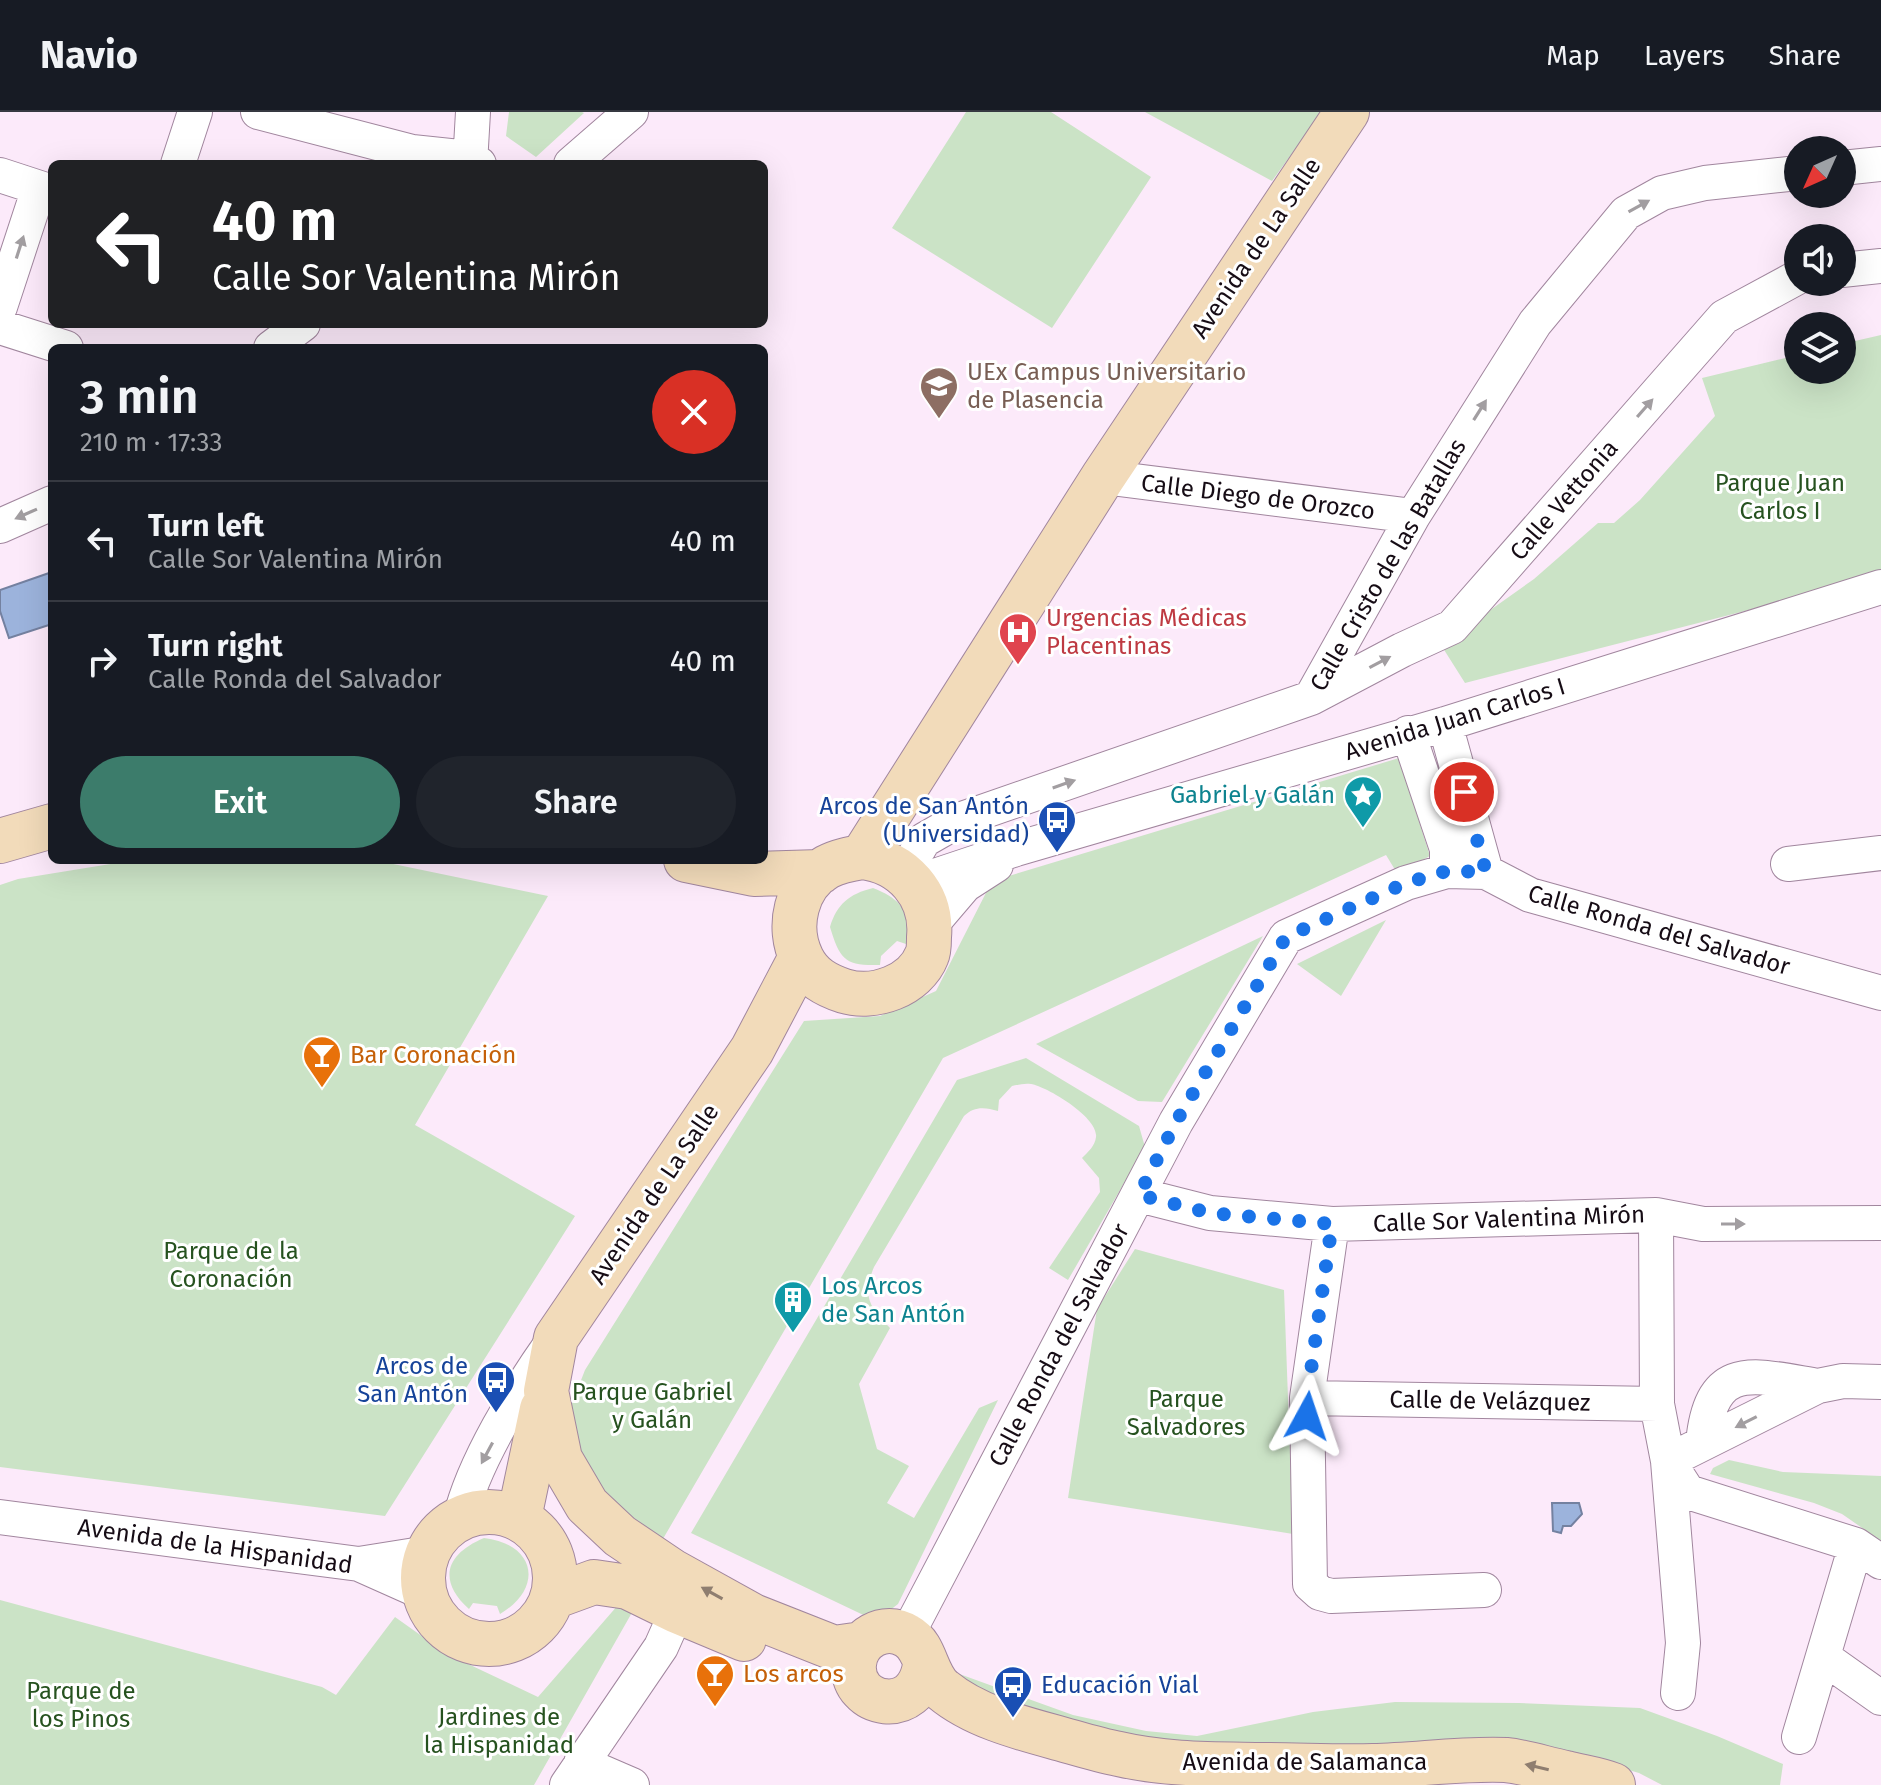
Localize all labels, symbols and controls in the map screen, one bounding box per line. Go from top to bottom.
text: Navio [40,32,138,78]
text: Map [1546,39,1600,72]
text: Layers [1644,39,1725,72]
text: Share [1769,39,1841,72]
north arrow [1784,136,1856,208]
map controls [1784,136,1856,384]
street label: Avenida de La Salle [1185,153,1327,343]
text: 40 m [212,188,337,255]
icon: left [80,192,184,296]
one-way arrow [1627,199,1650,213]
button: sound [1784,224,1856,296]
one-way arrow [14,235,26,259]
text: Calle Sor Valentina Mirón [212,256,621,300]
button: layers [1784,312,1856,384]
place label: UEx Campus Universitario de Plasencia [967,358,1246,414]
school or university icon: UEx Campus Universitario de Plasencia [918,365,960,420]
text: 3 min [80,368,198,426]
button: close [652,370,736,454]
one-way arrow [1636,398,1653,418]
one-way arrow [1473,399,1487,421]
text: 210 m · 17:33 [80,427,222,458]
street label: Calle Cristo de las Batallas [1304,434,1472,696]
street label: Calle Vettonia [1504,434,1624,566]
street label: Calle Diego de Orozco [1140,469,1376,525]
park label: Parque Juan Carlos I [1715,469,1845,525]
one-way arrow [14,508,38,521]
text: Turn left [148,508,264,544]
icon: left [80,519,124,563]
text: 40 m [670,523,736,559]
text: Calle Sor Valentina Mirón [148,544,443,575]
place label: Urgencias Médicas Placentinas [1046,604,1247,660]
hospital icon: Urgencias Médicas Placentinas [997,611,1039,666]
text: Turn right [148,628,283,664]
icon: right [80,639,124,683]
text: 40 m [670,643,736,679]
one-way arrow [1369,655,1392,668]
text: Calle Ronda del Salvador [148,664,442,695]
street label: Avenida Juan Carlos I [1341,672,1569,766]
button: Exit [80,756,400,848]
button: Share [416,756,736,848]
pin [1430,758,1498,826]
icon: arrive [1442,770,1486,814]
place icon: Gabriel y Galán [1342,774,1384,829]
one-way arrow [1052,777,1076,790]
place label: Gabriel y Galán [1170,781,1335,809]
place label: Arcos de San Antón (Universidad) [820,792,1029,848]
bus stop icon: Arcos de San Antón (Universidad) [1036,799,1078,854]
street label: Calle Ronda del Salvador [1525,879,1794,981]
bar icon: Bar Coronación [301,1034,343,1089]
place label: Bar Coronación [350,1041,516,1069]
street label: Avenida de La Salle [583,1099,725,1289]
street label: Calle Sor Valentina Mirón [1372,1200,1646,1238]
street label: Calle Ronda del Salvador [983,1218,1135,1471]
one-way arrow [1721,1218,1746,1230]
park label: Parque de la Coronación [163,1237,299,1293]
place label: Los Arcos de San Antón [821,1272,966,1328]
building icon: Los Arcos de San Antón [772,1279,814,1334]
place label: Arcos de San Antón [357,1352,468,1408]
bus stop icon: Arcos de San Antón [475,1359,517,1414]
position arrow [1265,1374,1349,1458]
park label: Parque Gabriel y Galán [572,1378,732,1434]
park label: Parque Salvadores [1127,1385,1245,1441]
street label: Calle de Velázquez [1389,1385,1591,1417]
one-way arrow [1735,1415,1758,1428]
one-way arrow [481,1441,494,1464]
street label: Avenida de la Hispanidad [76,1513,354,1579]
one-way arrow [700,1587,723,1600]
bar icon: Los arcos [694,1653,736,1708]
place label: Los arcos [743,1660,844,1688]
bus stop icon: Educación Vial [992,1664,1034,1719]
place label: Educación Vial [1041,1671,1199,1699]
park label: Parque de los Pinos [26,1677,136,1733]
park label: Jardines de la Hispanidad [424,1703,574,1759]
street label: Avenida de Salamanca [1183,1748,1427,1776]
one-way arrow [1524,1760,1549,1773]

